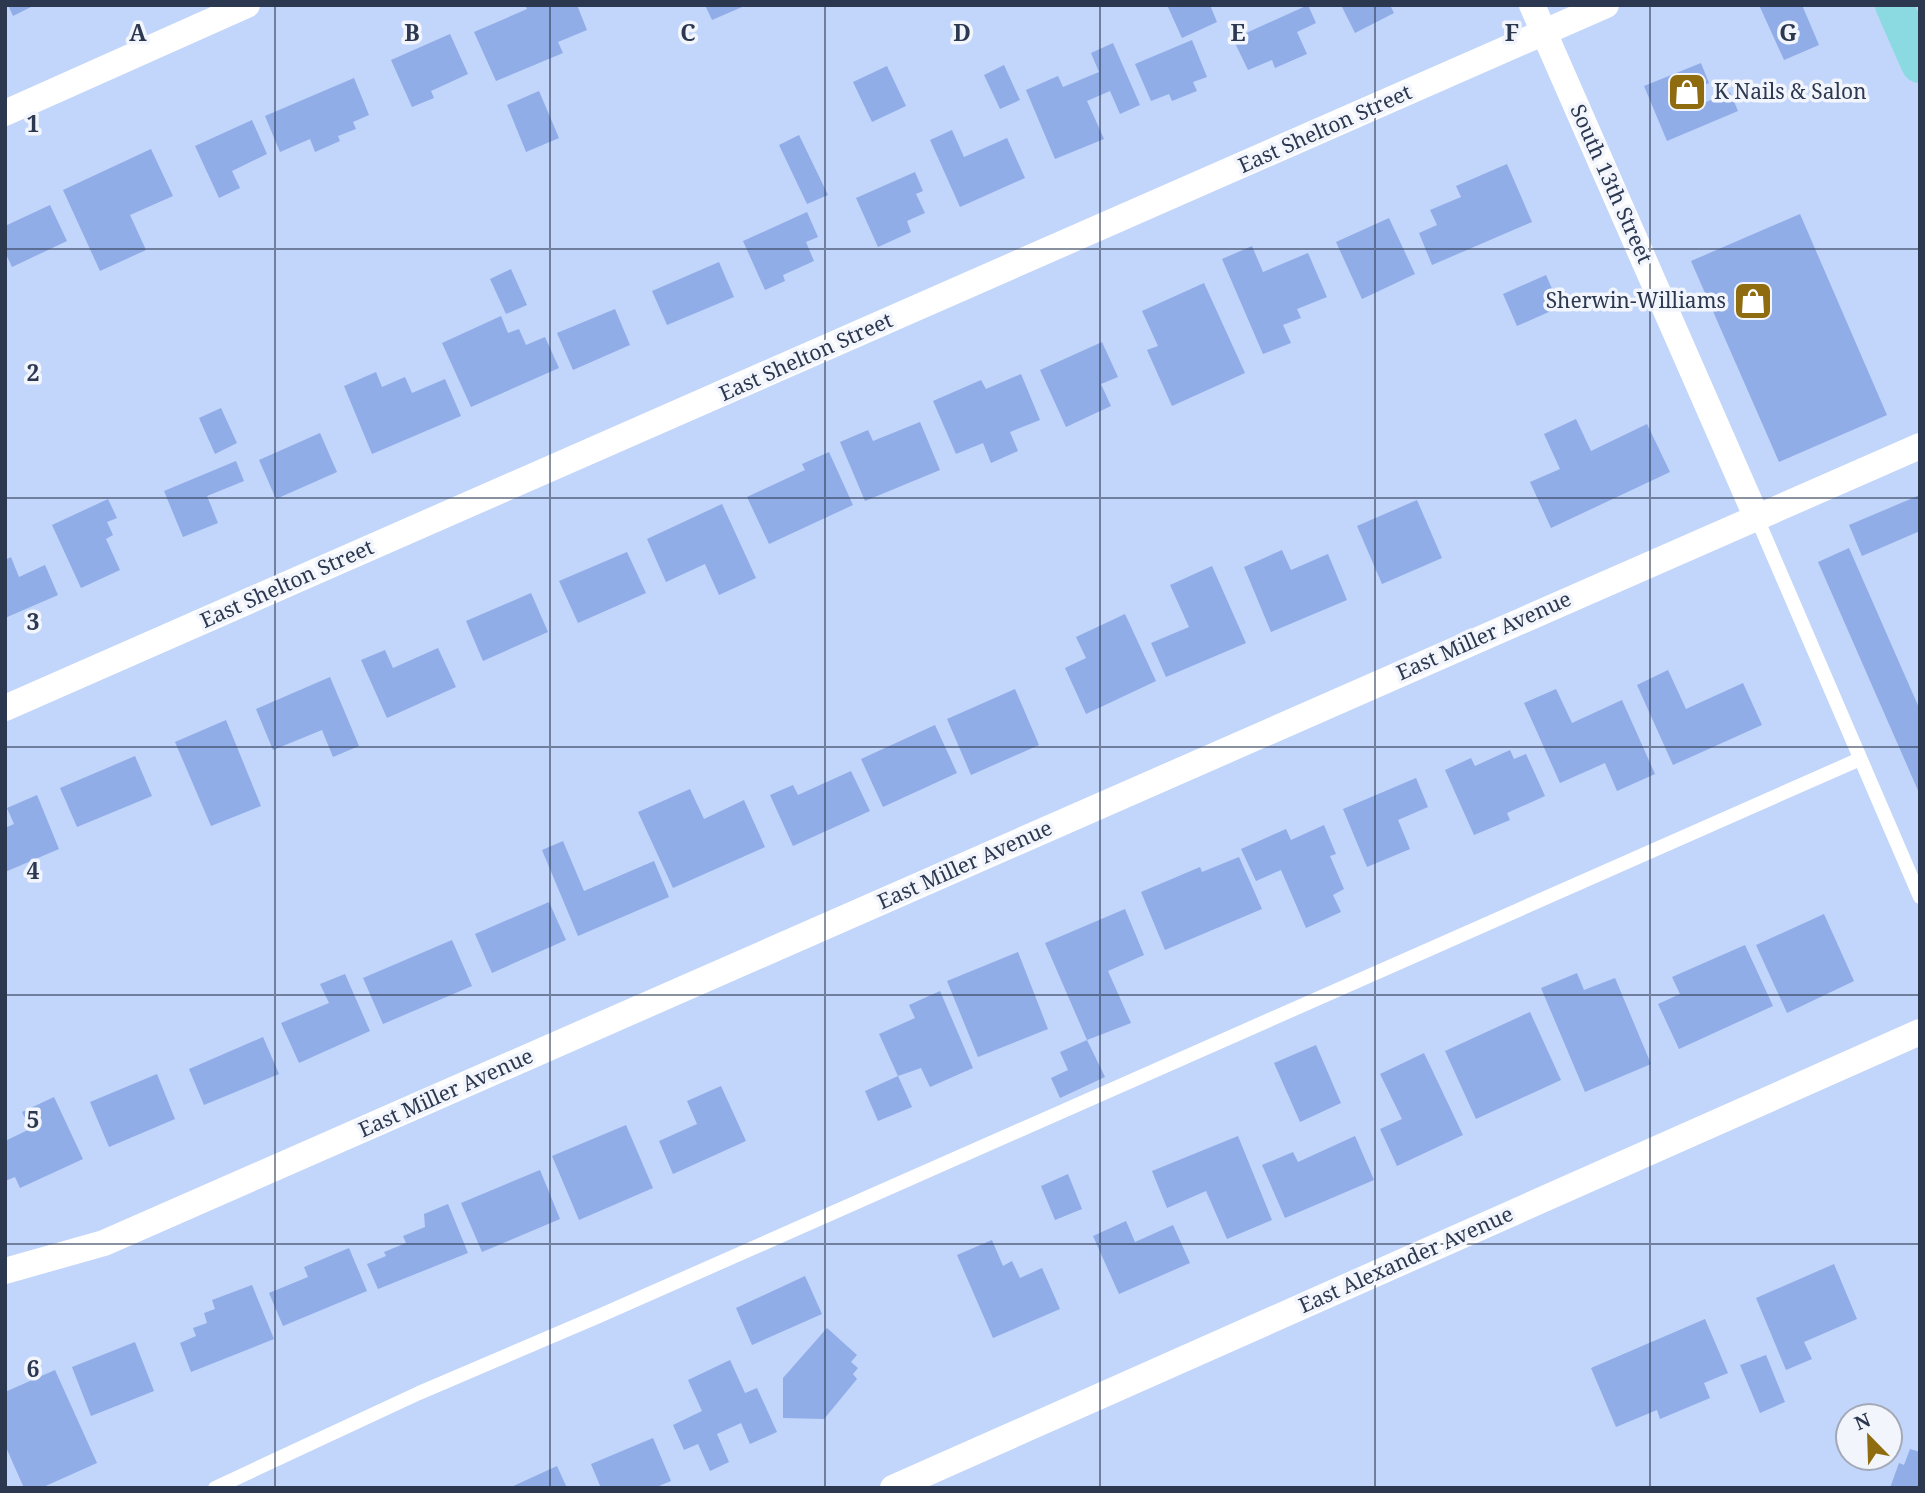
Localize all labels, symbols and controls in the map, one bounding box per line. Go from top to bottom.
text: A [129,16,147,48]
text: B [404,16,420,48]
text: C [680,16,696,48]
text: D [953,16,971,48]
text: E [1230,16,1246,48]
text: F [1505,16,1519,48]
text: G [1779,16,1797,48]
shop icon: K Nails & Salon [1666,71,1708,113]
street label: East Shelton Street [1234,77,1416,179]
place label: K Nails & Salon [1714,77,1867,105]
street label: South 13th Street [1564,100,1660,268]
text: 1 [27,107,40,139]
shop icon: Sherwin-Williams [1732,280,1774,322]
place label: Sherwin-Williams [1546,286,1726,314]
street label: East Shelton Street [715,305,897,407]
text: 2 [27,356,40,388]
street label: East Shelton Street [196,532,378,634]
street label: East Miller Avenue [1392,584,1575,686]
text: 3 [27,605,40,637]
street label: East Miller Avenue [873,813,1056,915]
text: 4 [27,854,40,886]
street label: East Miller Avenue [354,1041,537,1143]
text: 5 [27,1103,40,1135]
street label: East Alexander Avenue [1294,1199,1517,1319]
text: 6 [27,1352,40,1384]
north arrow [1834,1402,1904,1472]
text: N [1850,1406,1874,1436]

